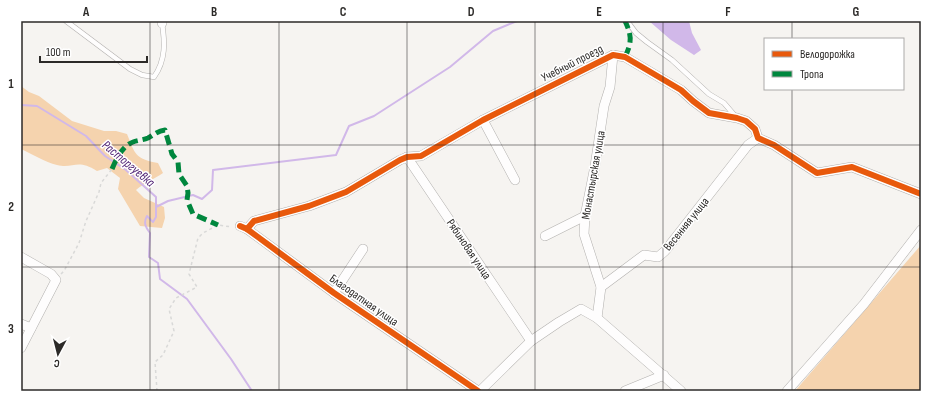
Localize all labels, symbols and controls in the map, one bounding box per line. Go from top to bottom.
text: A [82,4,90,20]
text: B [211,4,217,20]
text: C [340,4,347,20]
text: D [468,4,475,20]
text: E [596,4,602,20]
text: F [725,4,731,20]
text: G [853,4,860,20]
scale bar [40,38,147,64]
legend [764,38,904,90]
street label: Учебный проезд [539,41,606,85]
text: 100 m [46,45,71,60]
text: Велодорожка [800,47,855,62]
text: Тропа [800,67,824,82]
text: 1 [8,76,14,92]
street label: Монастырская улица [578,129,609,221]
water label: Расторгуевка [99,137,159,191]
street label: Весенняя улица [660,194,713,254]
text: 2 [8,199,14,215]
street label: Рябиновая улица [443,216,494,283]
street label: Благодатная улица [326,271,401,330]
text: 3 [8,321,14,337]
north arrow [38,334,78,374]
text: С [53,357,60,370]

